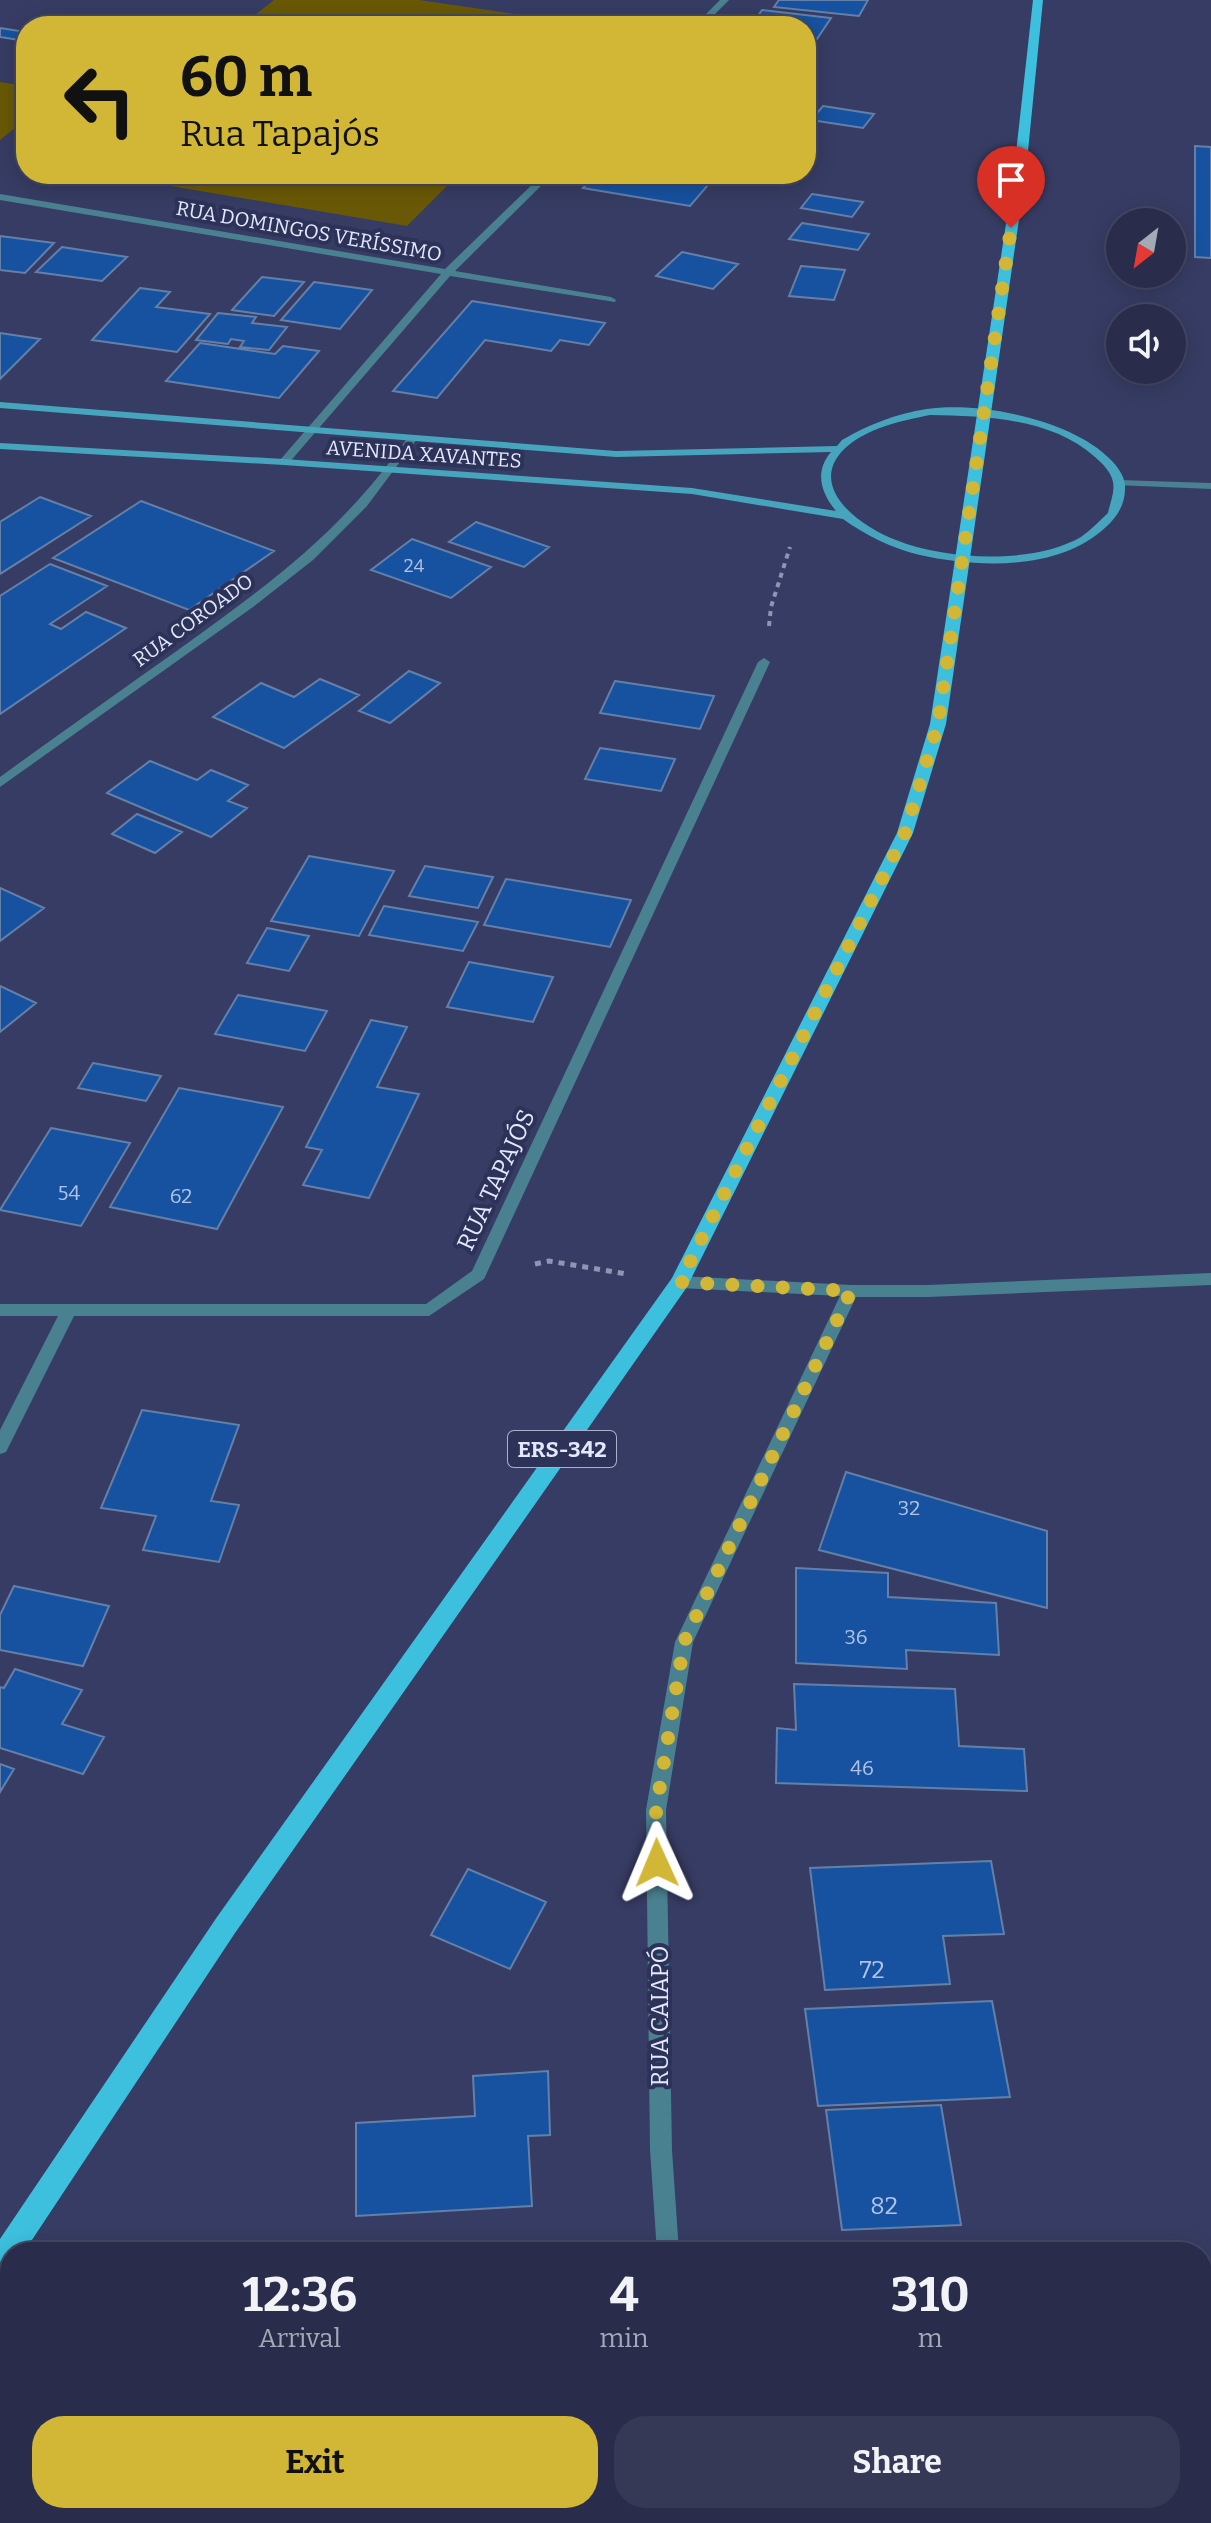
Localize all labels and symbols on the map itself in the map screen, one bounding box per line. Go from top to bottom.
pin [977,146,1045,228]
street label: RUA DOMINGOS VERÍSSIMO [174,196,444,266]
north arrow [1106,208,1186,288]
street label: AVENIDA XAVANTES [325,435,523,473]
house number: 24 [404,555,425,577]
street label: RUA COROADO [128,568,258,672]
street label: RUA TAPAJÓS [451,1105,541,1255]
house number: 54 [58,1181,80,1205]
house number: 62 [170,1184,192,1208]
road number: ERS-342 [508,1431,616,1467]
house number: 32 [898,1496,920,1520]
house number: 36 [844,1625,868,1649]
house number: 46 [850,1756,874,1780]
position arrow [615,1821,699,1905]
street label: RUA CAIAPÓ [646,1946,674,2086]
house number: 72 [860,1956,884,1984]
house number: 82 [870,2192,898,2220]

